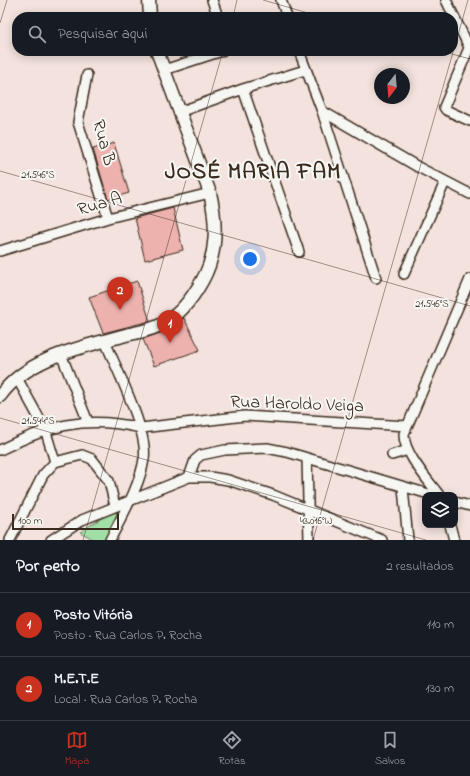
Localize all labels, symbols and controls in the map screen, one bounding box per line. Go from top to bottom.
search box [12,12,458,56]
icon: search [26,23,48,45]
text: Pesquisar aqui [58,23,147,45]
north arrow [374,68,410,104]
street label: Rua B [84,117,122,169]
district label: JOSÉ MARIA FAM [165,157,341,189]
text: 21.546°S [21,168,55,183]
street label: Rua A [75,186,125,224]
your location [240,249,260,269]
pin: 2 [107,277,133,310]
text: 21.546°S [415,297,449,312]
pin: 1 [157,310,183,343]
street label: Rua Haroldo Veiga [230,390,364,421]
text: 21.544°S [21,414,55,429]
map controls [422,492,458,528]
button: layers [422,492,458,528]
scale bar [12,512,119,531]
text: 100 m [18,513,42,529]
text: 43.016°W [300,514,333,529]
text: Por perto [16,554,80,579]
text: 2 resultados [386,557,454,576]
text: Posto Vitória [54,604,133,626]
text: 1 [27,615,31,634]
text: 110 m [427,615,454,634]
text: Posto · Rua Carlos P. Rocha [54,626,202,645]
text: M.E.T.E [54,668,99,690]
text: 2 [26,679,32,698]
text: 130 m [426,679,454,698]
text: Local · Rua Carlos P. Rocha [54,690,197,709]
tab: Mapa [65,729,89,769]
tab: Rotas [219,729,246,769]
tab: Salvos [375,729,405,769]

